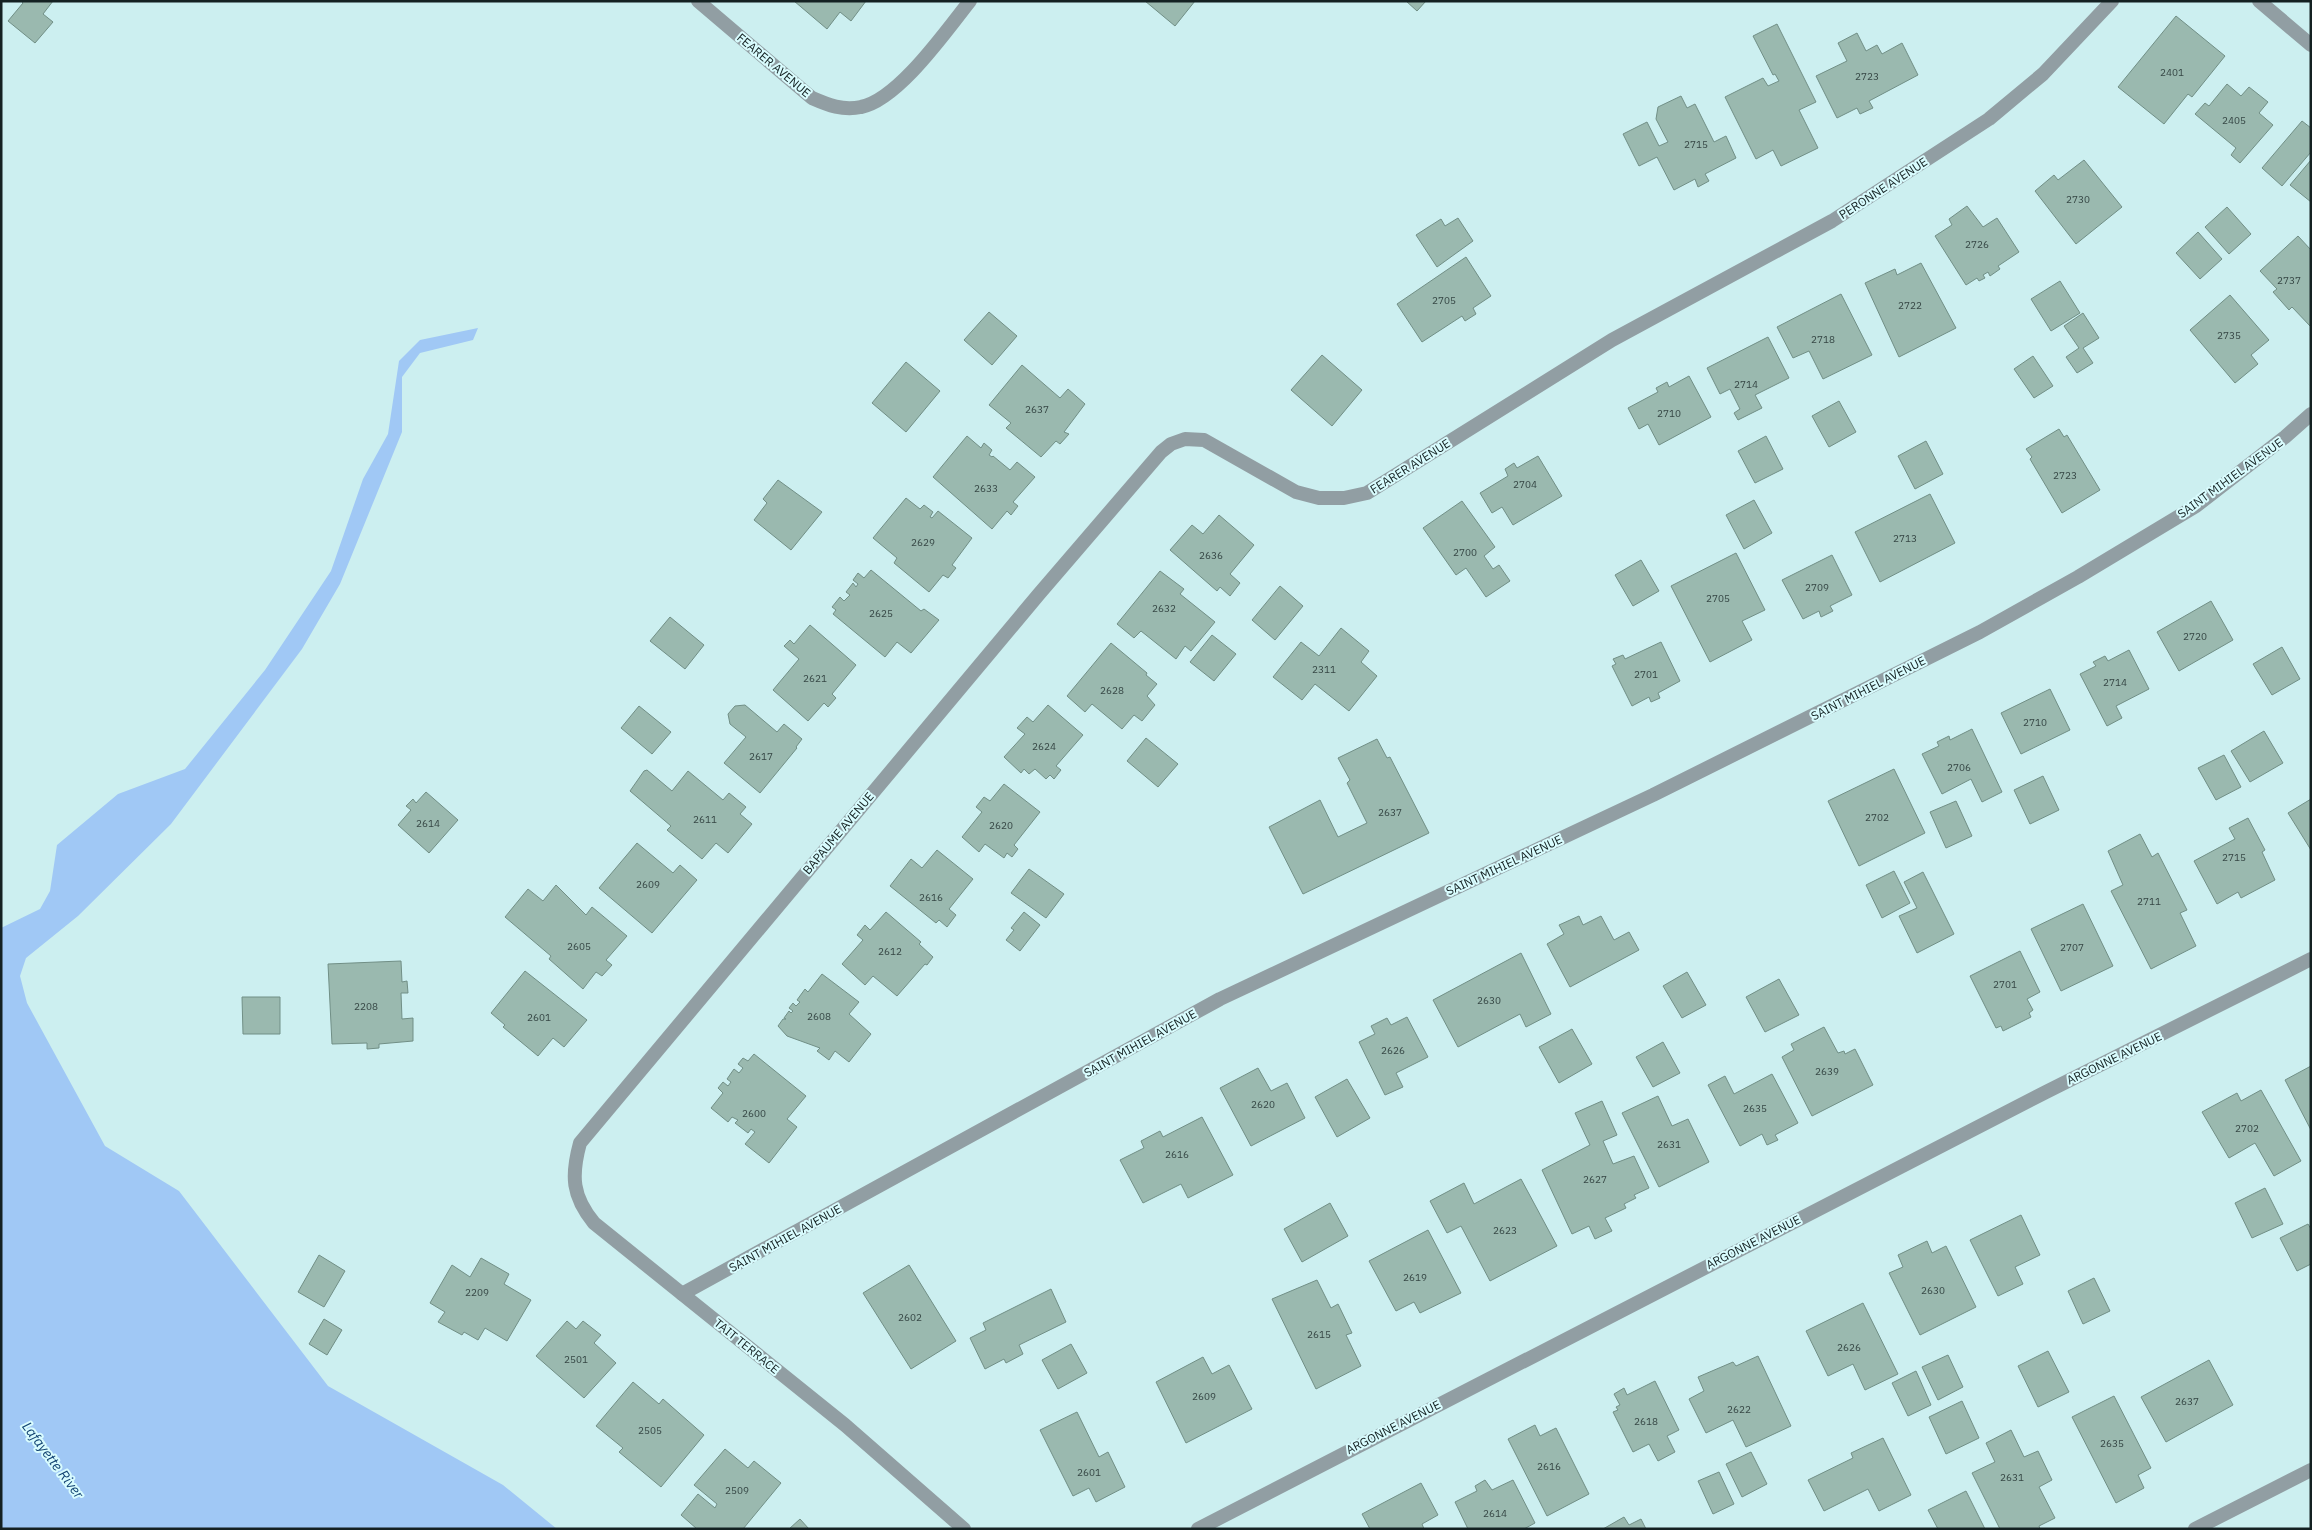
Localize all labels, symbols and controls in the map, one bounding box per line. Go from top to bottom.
street label: FEARER AVENUE [734,30,814,100]
house number: 2401 [2160,66,2184,79]
house number: 2723 [1855,70,1879,83]
house number: 2405 [2222,114,2246,127]
house number: 2715 [1684,138,1708,151]
street label: PERONNE AVENUE [1836,154,1930,222]
house number: 2730 [2066,193,2090,206]
house number: 2726 [1965,238,1989,251]
house number: 2737 [2277,274,2301,287]
house number: 2705 [1432,294,1456,307]
house number: 2722 [1898,299,1922,312]
house number: 2735 [2217,329,2241,342]
house number: 2718 [1811,333,1835,346]
house number: 2714 [1734,378,1758,391]
house number: 2637 [1025,403,1049,416]
house number: 2710 [1657,407,1681,420]
street label: FEARER AVENUE [1367,435,1453,497]
street label: SAINT MIHIEL AVENUE [2174,435,2286,521]
house number: 2723 [2053,469,2077,482]
house number: 2704 [1513,478,1537,491]
house number: 2633 [974,482,998,495]
house number: 2713 [1893,532,1917,545]
house number: 2629 [911,536,935,549]
house number: 2700 [1453,546,1477,559]
house number: 2636 [1199,549,1223,562]
house number: 2709 [1805,581,1829,594]
house number: 2705 [1706,592,1730,605]
house number: 2632 [1152,602,1176,615]
house number: 2625 [869,607,893,620]
house number: 2720 [2183,630,2207,643]
street label: SAINT MIHIEL AVENUE [1808,653,1928,723]
house number: 2311 [1312,663,1336,676]
house number: 2701 [1634,668,1658,681]
house number: 2621 [803,672,827,685]
house number: 2714 [2103,676,2127,689]
house number: 2628 [1100,684,1124,697]
house number: 2710 [2023,716,2047,729]
house number: 2624 [1032,740,1056,753]
house number: 2617 [749,750,773,763]
house number: 2706 [1947,761,1971,774]
street label: BAPAUME AVENUE [799,789,877,877]
house number: 2637 [1378,806,1402,819]
house number: 2702 [1865,811,1889,824]
house number: 2611 [693,813,717,826]
house number: 2614 [416,817,440,830]
house number: 2620 [989,819,1013,832]
street label: SAINT MIHIEL AVENUE [1444,831,1564,899]
house number: 2715 [2222,851,2246,864]
house number: 2609 [636,878,660,891]
house number: 2616 [919,891,943,904]
house number: 2711 [2137,895,2161,908]
house number: 2605 [567,940,591,953]
house number: 2707 [2060,941,2084,954]
house number: 2612 [878,945,902,958]
house number: 2701 [1993,978,2017,991]
house number: 2630 [1477,994,1501,1007]
house number: 2208 [354,1000,378,1013]
street label: SAINT MIHIEL AVENUE [1081,1006,1199,1080]
house number: 2608 [807,1010,831,1023]
house number: 2601 [527,1011,551,1024]
street label: ARGONNE AVENUE [2064,1028,2164,1088]
house number: 2626 [1381,1044,1405,1057]
house number: 2639 [1815,1065,1839,1078]
house number: 2620 [1251,1098,1275,1111]
house number: 2635 [1743,1102,1767,1115]
house number: 2600 [742,1107,766,1120]
house number: 2702 [2235,1122,2259,1135]
house number: 2631 [1657,1138,1681,1151]
house number: 2616 [1165,1148,1189,1161]
house number: 2627 [1583,1173,1607,1186]
street label: SAINT MIHIEL AVENUE [726,1201,844,1275]
street label: ARGONNE AVENUE [1703,1212,1803,1272]
house number: 2623 [1493,1224,1517,1237]
house number: 2619 [1403,1271,1427,1284]
house number: 2630 [1921,1284,1945,1297]
house number: 2209 [465,1286,489,1299]
house number: 2602 [898,1311,922,1324]
street label: TAIT TERRACE [711,1315,783,1377]
house number: 2615 [1307,1328,1331,1341]
house number: 2626 [1837,1341,1861,1354]
house number: 2501 [564,1353,588,1366]
house number: 2609 [1192,1390,1216,1403]
house number: 2637 [2175,1395,2199,1408]
street label: ARGONNE AVENUE [1343,1397,1443,1457]
house number: 2622 [1727,1403,1751,1416]
house number: 2618 [1634,1415,1658,1428]
water label: Lafayette River [18,1418,88,1503]
house number: 2505 [638,1424,662,1437]
house number: 2635 [2100,1437,2124,1450]
house number: 2616 [1537,1460,1561,1473]
house number: 2601 [1077,1466,1101,1479]
house number: 2631 [2000,1471,2024,1484]
house number: 2509 [725,1484,749,1497]
house number: 2614 [1483,1507,1507,1520]

